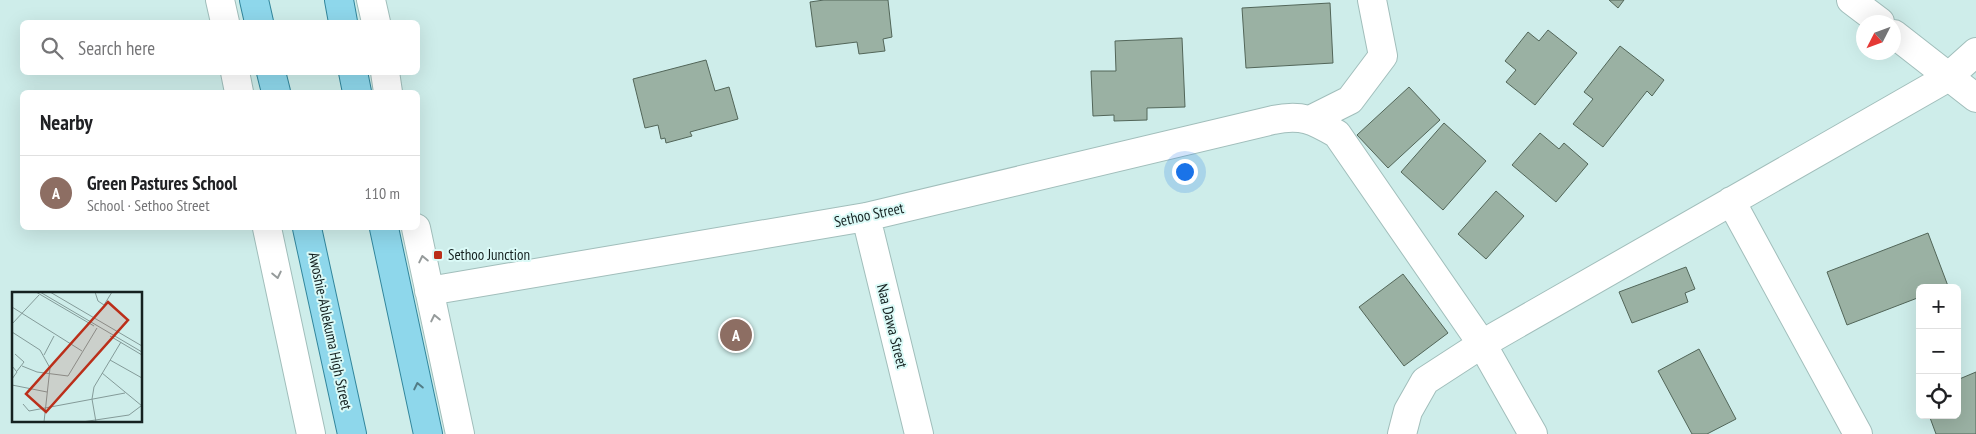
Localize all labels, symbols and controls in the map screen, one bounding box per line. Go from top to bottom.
north arrow [1856,15,1901,60]
search box [20,20,420,75]
icon: search [38,34,66,62]
text: Search here [78,36,155,60]
text: Nearby [40,109,93,136]
your location [1172,159,1198,185]
text: Green Pastures School [87,171,237,195]
text: A [52,183,60,203]
text: 110 m [365,183,400,203]
text: School · Sethoo Street [87,195,210,215]
street label: Sethoo Street [832,198,905,231]
place label: Sethoo Junction [448,245,530,264]
marker: Sethoo Junction [432,249,444,261]
street label: Awoshie-Ablekuma High Street [305,250,356,411]
one-way arrow [418,255,428,264]
one-way arrow [272,271,282,280]
street label: Naa Dawa Street [873,282,912,370]
map controls [1916,284,1961,419]
button: + [1916,284,1961,329]
inset map [12,292,142,422]
one-way arrow [430,313,441,322]
pin: A [720,316,752,354]
button: − [1916,329,1961,374]
button: locate [1916,374,1961,419]
one-way arrow [413,382,424,391]

